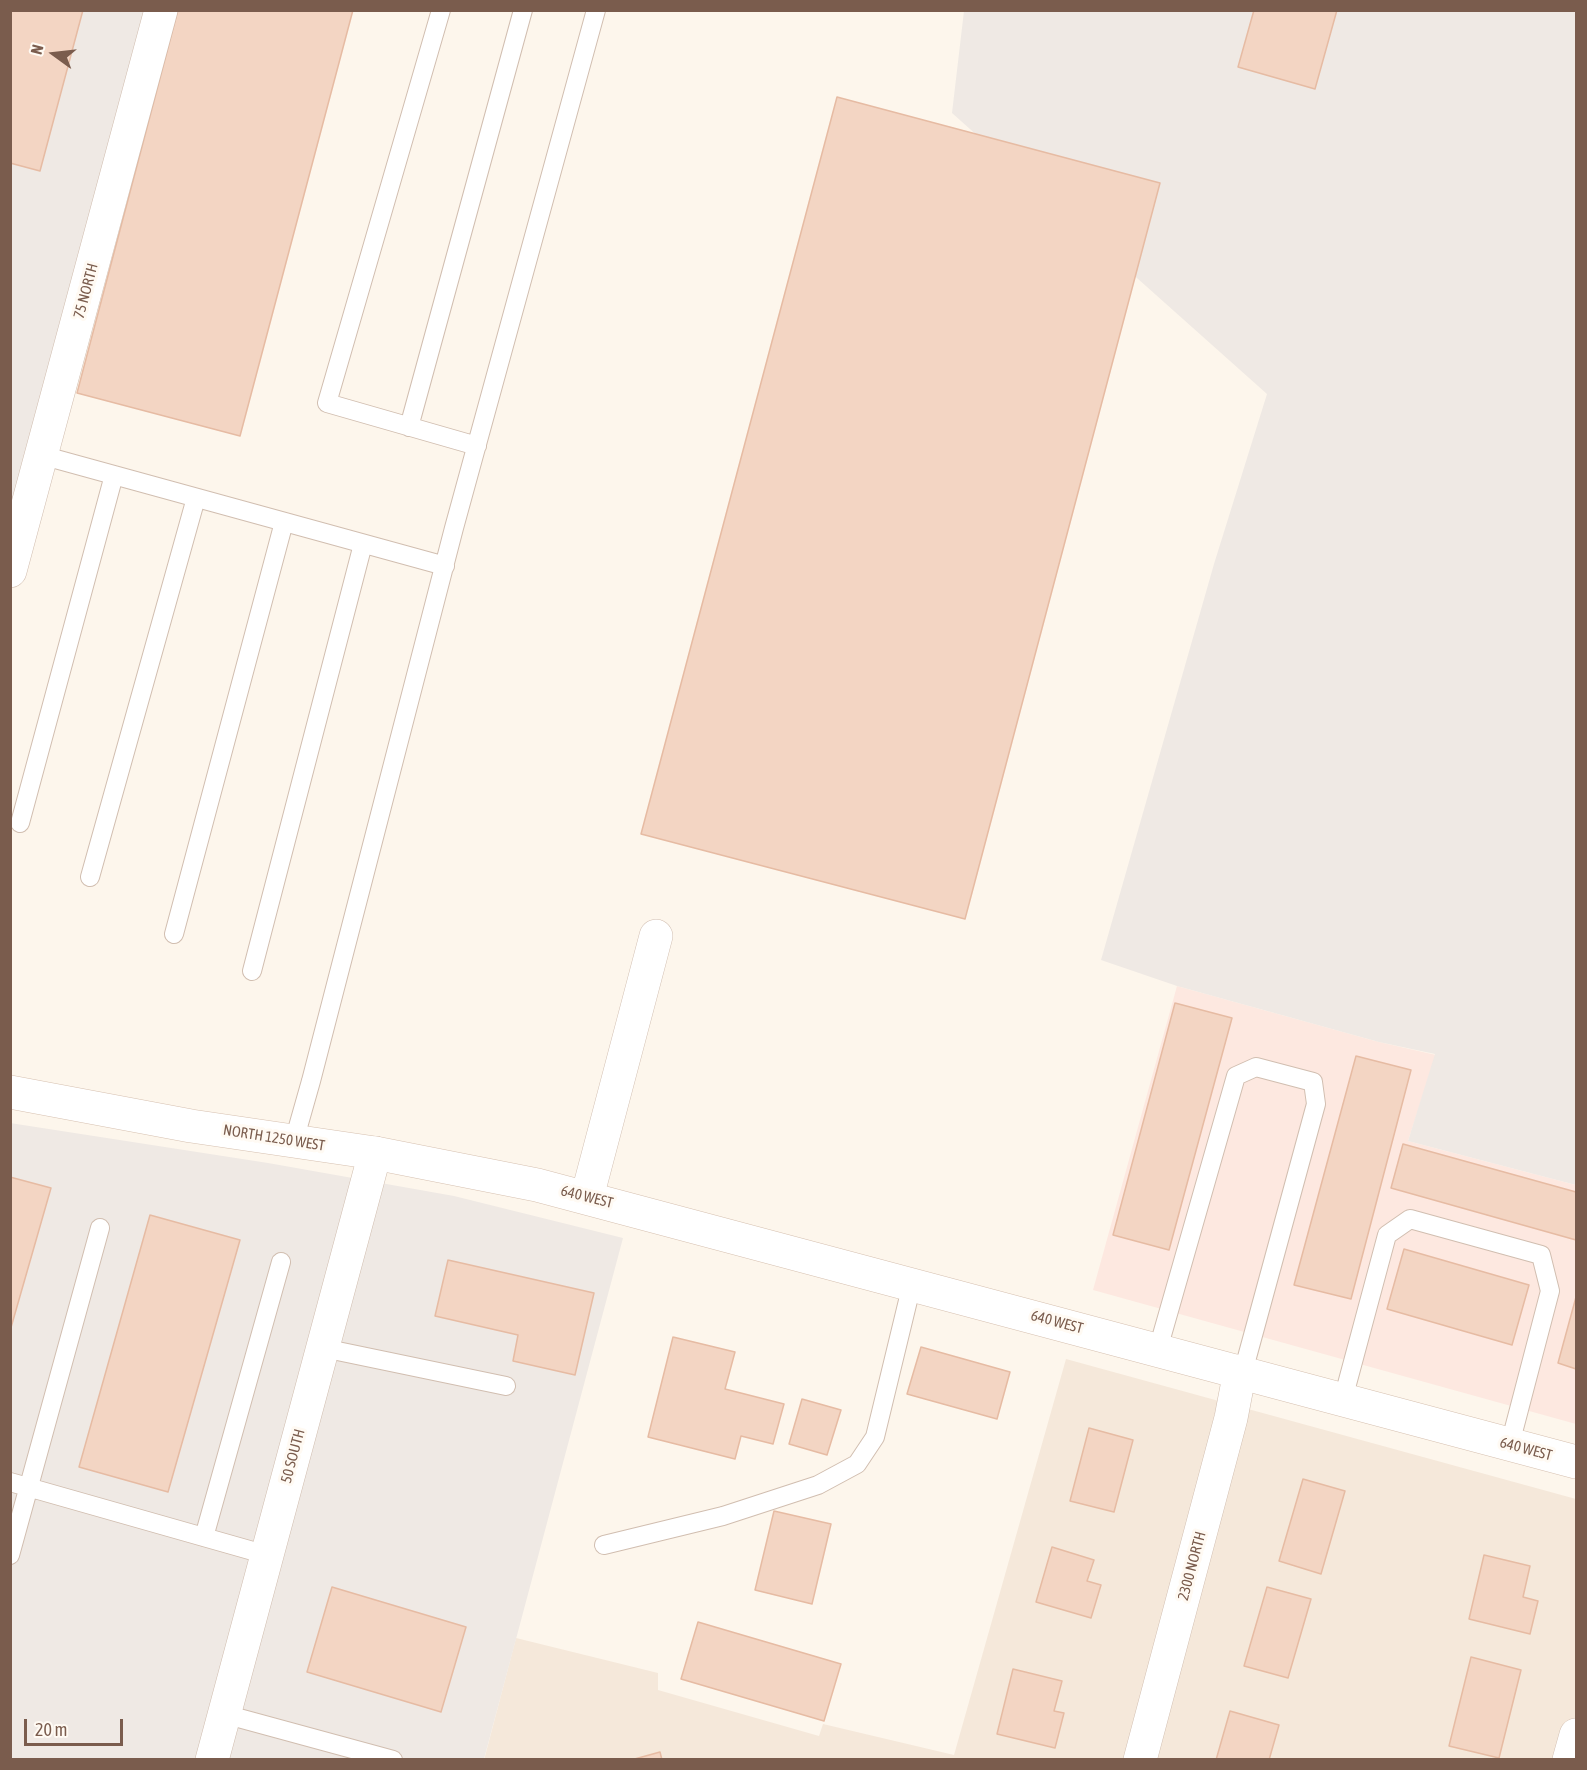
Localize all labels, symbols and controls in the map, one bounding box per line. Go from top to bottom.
north arrow [24,24,84,84]
text: N [27,42,47,56]
street label: 75 NORTH [70,261,102,321]
street label: NORTH 1250 WEST [222,1121,326,1155]
street label: 640 WEST [559,1182,615,1212]
street label: 640 WEST [1029,1306,1085,1338]
street label: 50 SOUTH [277,1427,309,1485]
street label: 640 WEST [1498,1433,1554,1465]
street label: 2300 NORTH [1174,1530,1210,1602]
scale bar [27,1707,126,1745]
text: 20 m [35,1719,67,1740]

